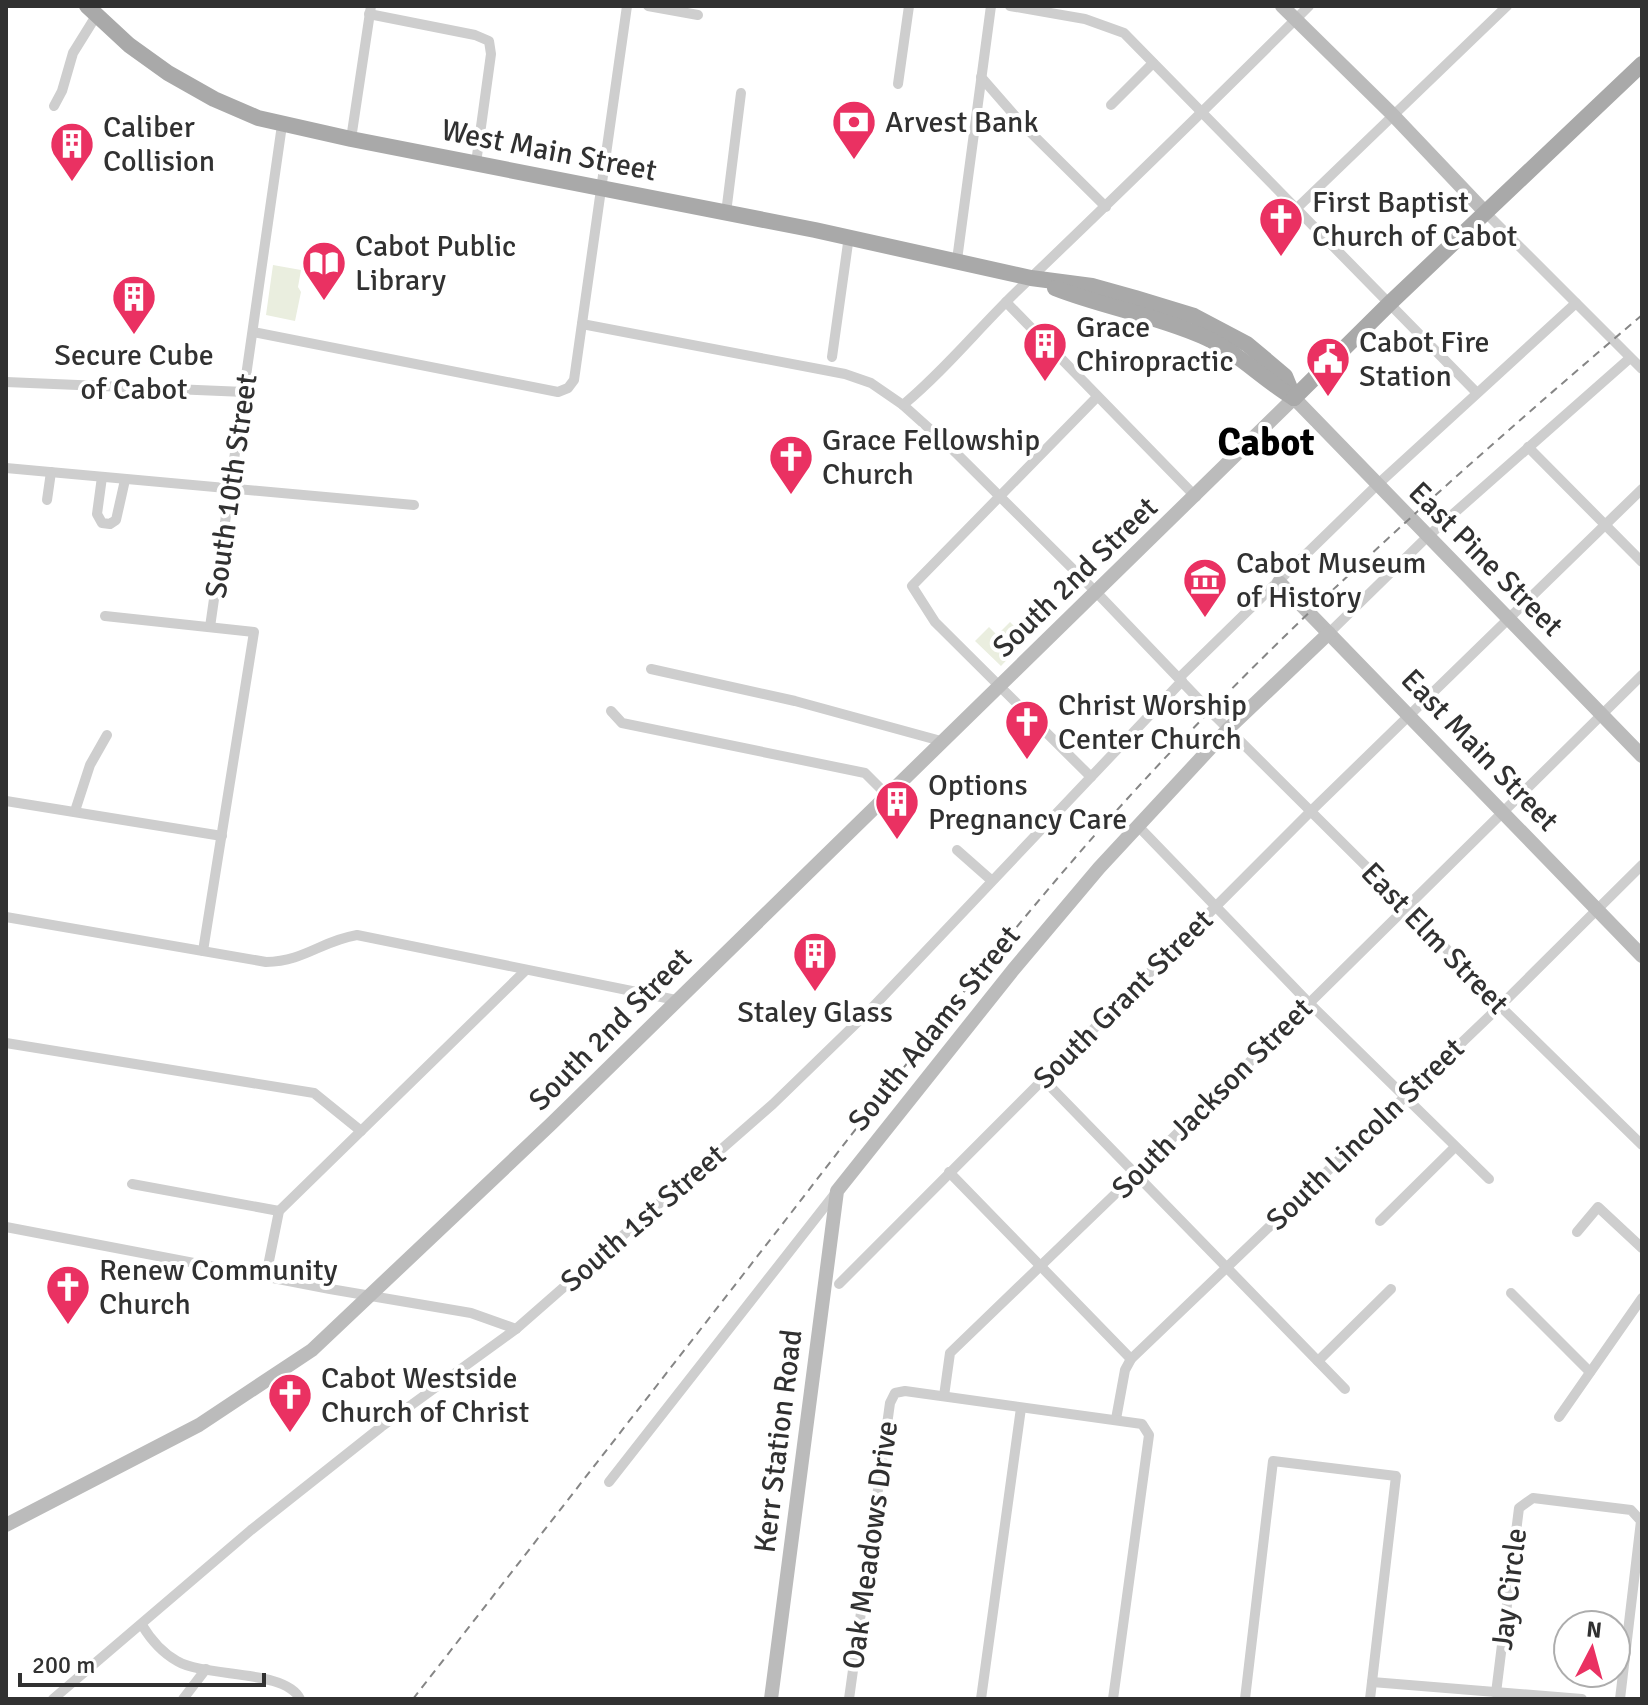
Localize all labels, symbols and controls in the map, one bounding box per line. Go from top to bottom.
bank icon: Arvest Bank [830,98,878,161]
place label: Arvest Bank [885,104,1039,141]
place label: Caliber Collision [103,109,215,180]
street label: West Main Street [438,112,660,189]
building icon: Caliber Collision [48,120,96,183]
place label: First Baptist Church of Cabot [1312,184,1517,255]
church icon: First Baptist Church of Cabot [1257,195,1305,258]
place label: Cabot Public Library [355,228,516,299]
library icon: Cabot Public Library [300,239,348,302]
building icon: Secure Cube of Cabot [110,273,158,336]
place label: Grace Chiropractic [1076,309,1234,380]
building icon: Grace Chiropractic [1021,320,1069,383]
place label: Cabot Fire Station [1359,324,1490,395]
public building icon: Cabot Fire Station [1304,335,1352,398]
place label: Secure Cube of Cabot [54,337,214,408]
street label: South 10th Street [197,372,266,601]
district label: Cabot [1218,419,1314,466]
place label: Grace Fellowship Church [822,422,1040,493]
church icon: Grace Fellowship Church [767,433,815,496]
street label: East Pine Street [1401,474,1571,644]
street label: South 2nd Street [985,489,1166,665]
place label: Cabot Museum of History [1236,545,1426,616]
museum icon: Cabot Museum of History [1181,556,1229,619]
street label: East Main Street [1393,662,1566,839]
place label: Christ Worship Center Church [1058,687,1247,758]
church icon: Christ Worship Center Church [1003,698,1051,761]
place label: Options Pregnancy Care [928,767,1127,838]
building icon: Options Pregnancy Care [873,778,921,841]
street label: East Elm Street [1353,855,1516,1022]
street label: South Grant Street [1026,902,1221,1097]
street label: South Adams Street [840,918,1028,1138]
building icon: Staley Glass [791,930,839,993]
street label: South 2nd Street [521,940,700,1119]
street label: South Jackson Street [1104,990,1321,1207]
place label: Staley Glass [737,994,893,1031]
street label: South Lincoln Street [1259,1030,1472,1238]
street label: South 1st Street [553,1137,733,1300]
place label: Renew Community Church [99,1252,338,1323]
church icon: Renew Community Church [44,1263,92,1326]
street label: Kerr Station Road [746,1327,811,1555]
place label: Cabot Westside Church of Christ [321,1360,529,1431]
church icon: Cabot Westside Church of Christ [266,1371,314,1434]
street label: Oak Meadows Drive [835,1419,906,1672]
street label: Jay Circle [1484,1526,1535,1652]
north arrow [1552,1609,1632,1689]
text: N [1585,1615,1603,1644]
scale bar [20,1637,264,1687]
text: 200 m [32,1650,95,1680]

